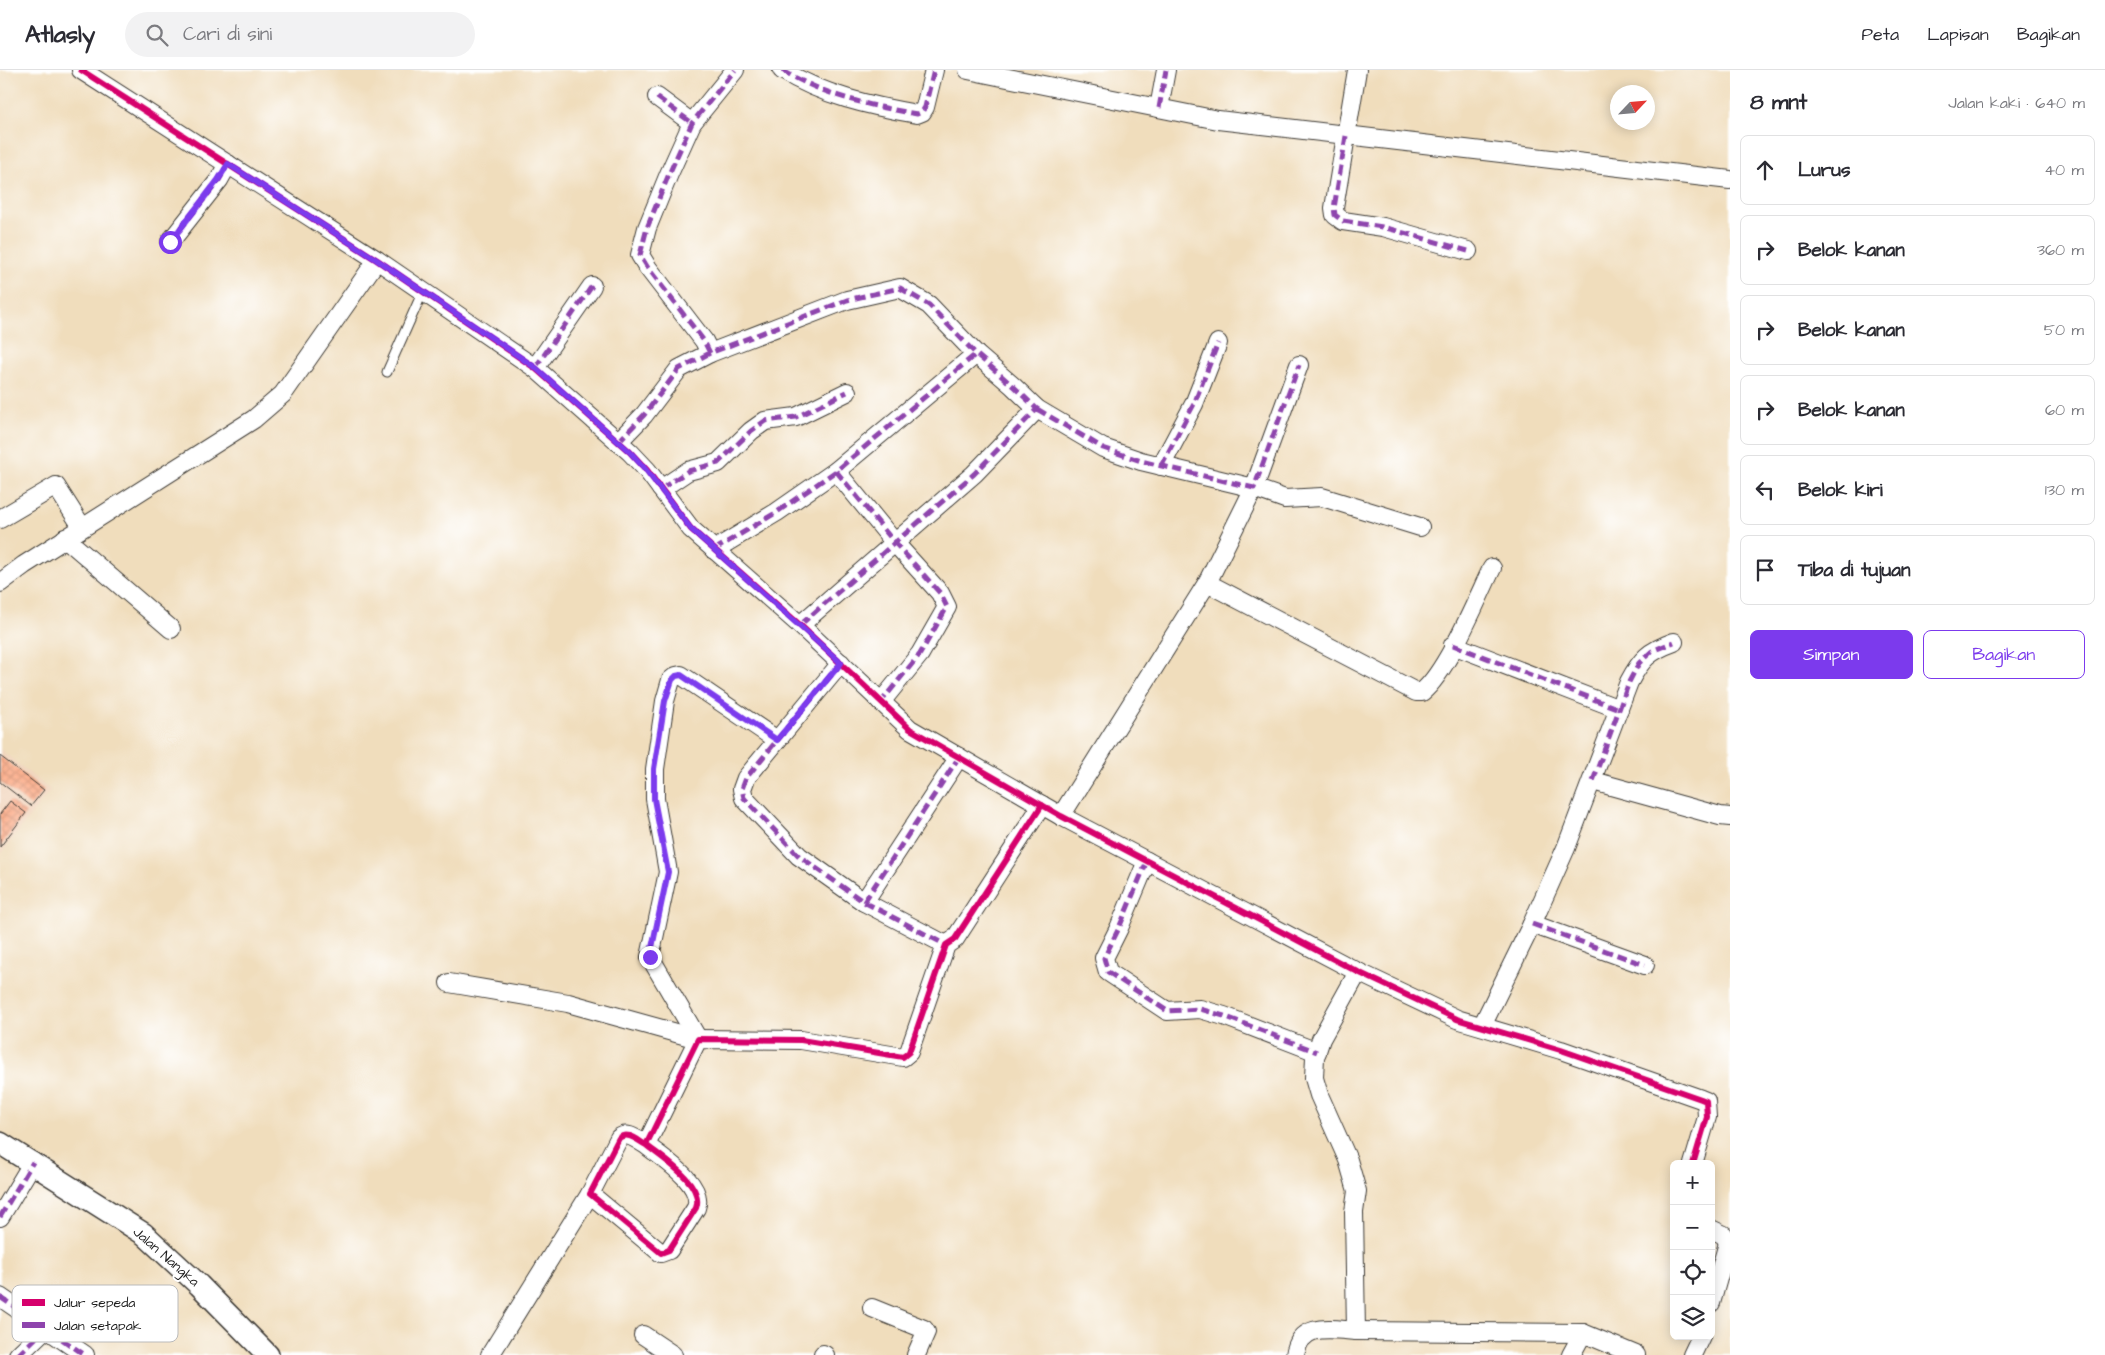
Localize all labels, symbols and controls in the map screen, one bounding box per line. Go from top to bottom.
search box [125,12,475,57]
text: Atlasly [25,18,95,52]
icon: search [143,21,171,49]
text: Cari di sini [183,21,272,48]
text: Peta [1862,22,1899,47]
text: Lapisan [1927,22,1989,47]
text: Bagikan [2017,22,2080,47]
north arrow [1610,85,1655,130]
text: 8 mnt [1750,88,1807,117]
text: Jalan kaki · 640 m [1948,92,2085,114]
icon: ahead [1751,156,1779,184]
text: Lurus [1798,157,1850,184]
text: 40 m [2044,159,2084,181]
route start [159,231,182,254]
icon: right [1751,236,1779,264]
text: Belok kanan [1798,237,1905,264]
text: 360 m [2037,239,2084,261]
icon: right [1751,316,1779,344]
text: Belok kanan [1798,317,1905,344]
text: 50 m [2044,319,2084,341]
icon: right [1751,396,1779,424]
text: Belok kanan [1798,397,1905,424]
text: 60 m [2045,399,2084,421]
icon: left [1751,476,1779,504]
text: Belok kiri [1798,477,1883,504]
text: 130 m [2045,479,2084,501]
icon: arrive [1751,556,1779,584]
text: Tiba di tujuan [1798,557,1910,584]
button: Simpan [1750,630,1913,679]
button: Bagikan [1923,630,2085,679]
route end [639,946,662,969]
map controls [1670,1160,1715,1340]
button: + [1670,1160,1715,1205]
button: − [1670,1205,1715,1250]
street label: Jalan Nangka [128,1222,204,1292]
button: locate [1670,1250,1715,1295]
legend [12,1285,178,1342]
text: Jalur sepeda [54,1293,135,1313]
button: layers [1670,1295,1715,1340]
text: Jalan setapak [54,1316,142,1336]

